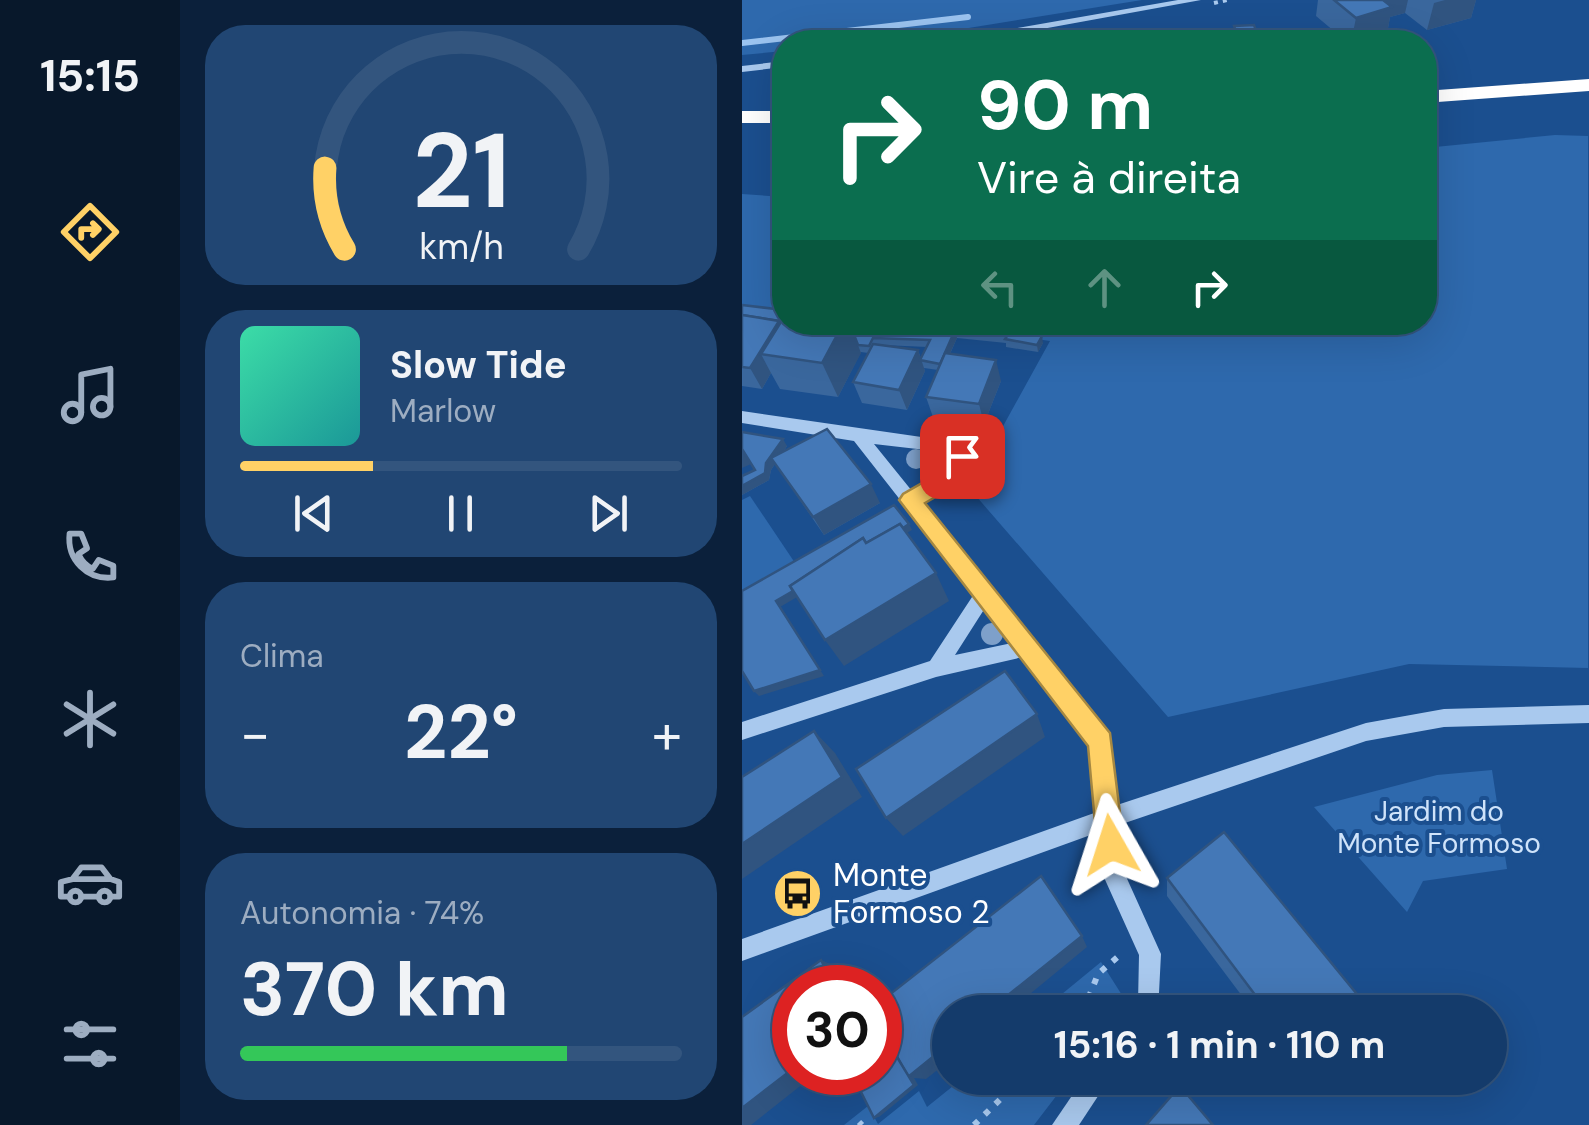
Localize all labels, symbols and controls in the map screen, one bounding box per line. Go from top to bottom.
text: 15:15 [40,46,140,105]
text: 90 m [977,60,1153,151]
icon: right [812,70,942,200]
text: 21 [412,104,510,239]
text: Vire à direita [977,148,1241,207]
icon: directions [55,197,125,267]
text: km/h [419,224,503,270]
icon: left [972,260,1027,315]
icon: ahead [1077,260,1132,315]
icon: right [1182,260,1237,315]
text: Slow Tide [390,340,567,390]
icon: music [55,360,125,430]
text: Marlow [390,390,496,432]
pin [920,414,1005,499]
icon: arrive [935,429,990,484]
icon: previous [286,486,341,541]
icon: pause [433,486,488,541]
icon: next [581,486,636,541]
icon: phone [55,522,125,592]
text: Clima [240,635,324,677]
icon: climate [55,684,125,754]
text: 22° [404,684,518,781]
text: − [240,698,270,770]
text: + [652,698,682,770]
position arrow [1059,793,1163,897]
park label: Jardim do Monte Formoso [1337,793,1541,862]
icon: car [55,847,125,917]
place label: Monte Formoso 2 [833,854,990,933]
bus stop icon: Monte Formoso 2 [772,867,824,919]
text: Autonomia · 74% [240,892,484,934]
text: 370 km [240,941,509,1038]
speed limit sign: 30 [772,965,902,1095]
icon: filters [55,1009,125,1079]
text: 15:16 · 1 min · 110 m [1054,1020,1385,1070]

